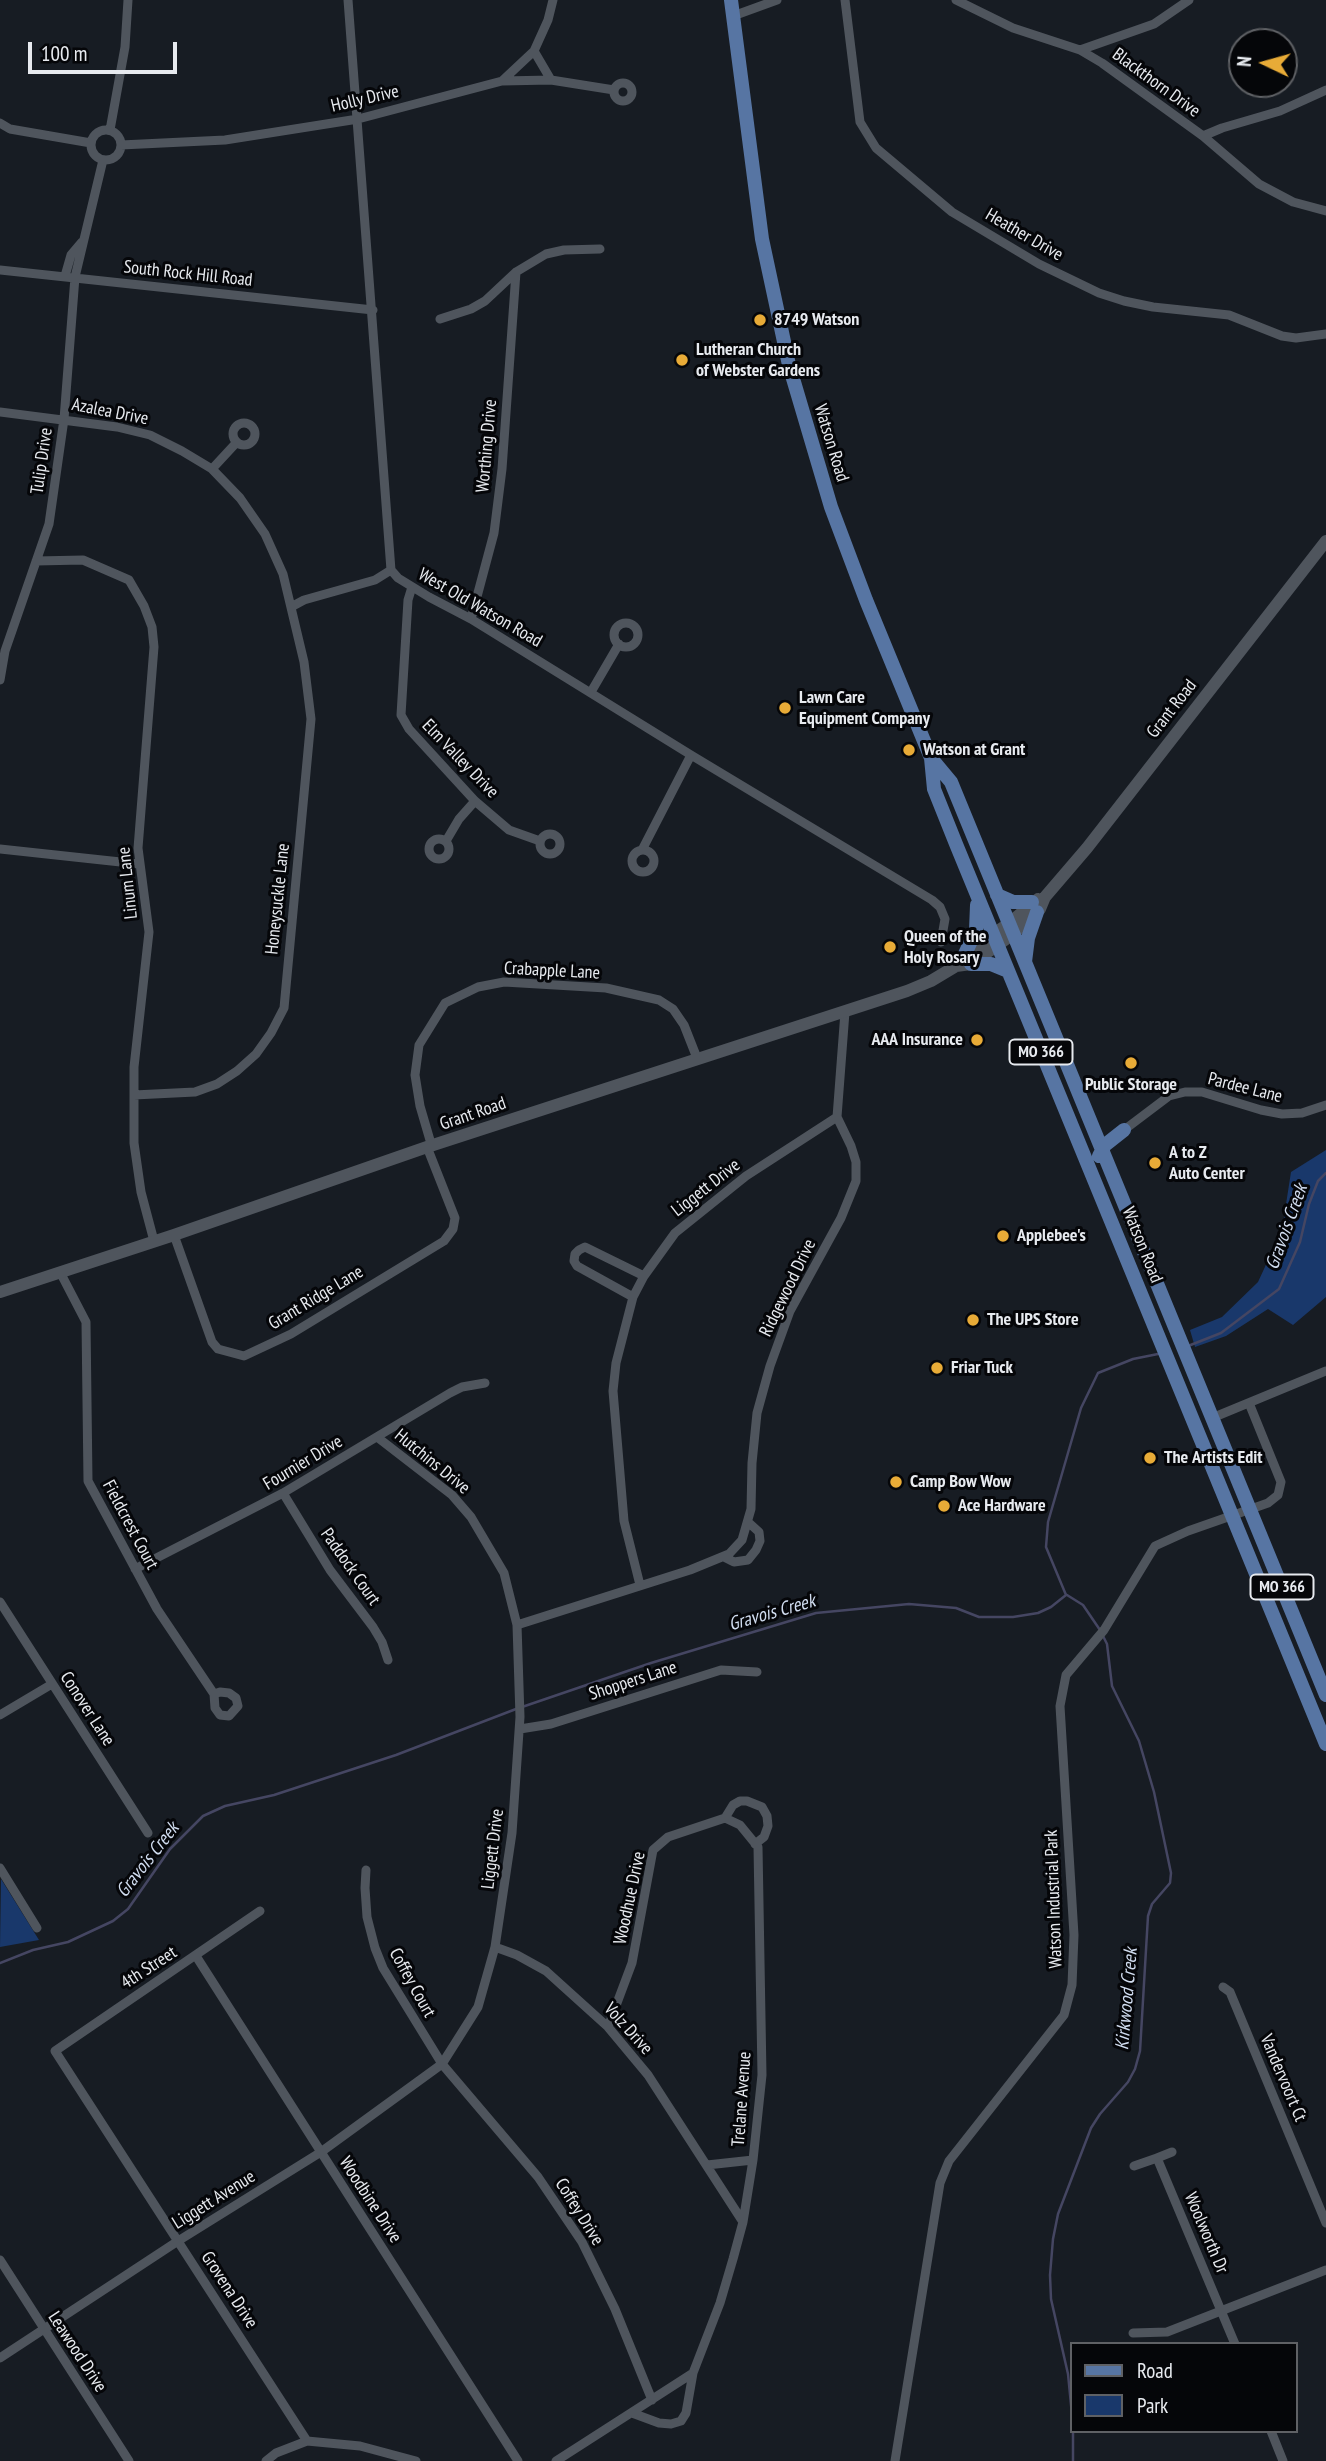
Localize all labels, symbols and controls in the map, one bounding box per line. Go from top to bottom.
scale bar [32,28,180,72]
north arrow [1228,28,1298,98]
text: 100 m [41,40,87,67]
street label: Blackthorn Drive [1108,44,1204,122]
text: N [1232,55,1256,68]
street label: Holly Drive [329,81,401,117]
street label: Heather Drive [981,204,1067,266]
street label: South Rock Hill Road [123,256,253,292]
place label: 8749 Watson [774,309,859,331]
marker: 8749 Watson [752,312,768,328]
place label: Lutheran Church of Webster Gardens [696,339,820,382]
marker: Lutheran Church of Webster Gardens [674,352,690,368]
street label: Azalea Drive [70,394,150,430]
street label: Worthing Drive [472,398,502,494]
street label: Watson Road [809,402,853,484]
street label: Tulip Drive [27,426,57,496]
street label: West Old Watson Road [414,564,546,652]
street label: Grant Road [1142,675,1202,743]
place label: Lawn Care Equipment Company [799,687,930,730]
marker: Lawn Care Equipment Company [777,700,793,716]
street label: Elm Valley Drive [417,715,503,803]
place label: Watson at Grant [923,739,1025,761]
marker: Watson at Grant [901,742,917,758]
street label: Honeysuckle Lane [261,842,295,956]
street label: Linum Lane [113,846,143,920]
place label: Queen of the Holy Rosary [904,926,987,968]
marker: Queen of the Holy Rosary [882,939,898,955]
street label: Crabapple Lane [503,958,601,984]
place label: AAA Insurance [871,1029,963,1051]
marker: AAA Insurance [969,1032,985,1048]
road number: MO 366 [1010,1040,1072,1064]
marker: Public Storage [1123,1055,1139,1071]
street label: Pardee Lane [1206,1068,1284,1108]
place label: Public Storage [1085,1074,1177,1096]
street label: Grant Road [437,1093,509,1135]
place label: A to Z Auto Center [1169,1142,1245,1184]
street label: Liggett Drive [668,1155,744,1221]
marker: A to Z Auto Center [1147,1155,1163,1171]
water label: Gravois Creek [1261,1181,1313,1273]
street label: Watson Road [1117,1204,1167,1286]
place label: Applebee's [1017,1225,1086,1247]
marker: Applebee's [995,1228,1011,1244]
street label: Ridgewood Drive [755,1236,821,1340]
street label: Grant Ridge Lane [265,1261,367,1335]
place label: The UPS Store [987,1309,1079,1331]
marker: The UPS Store [965,1312,981,1328]
place label: Friar Tuck [951,1357,1013,1379]
marker: Friar Tuck [929,1360,945,1376]
street label: Hutchins Drive [390,1425,474,1499]
street label: Fournier Drive [259,1431,347,1495]
place label: The Artists Edit [1164,1447,1263,1469]
marker: The Artists Edit [1142,1450,1158,1466]
place label: Camp Bow Wow [910,1471,1011,1493]
marker: Camp Bow Wow [888,1474,904,1490]
street label: Fieldcrest Court [97,1477,163,1573]
place label: Ace Hardware [958,1495,1046,1517]
marker: Ace Hardware [936,1498,952,1514]
street label: Paddock Court [316,1524,384,1610]
road number: MO 366 [1250,1574,1314,1600]
water label: Gravois Creek [726,1590,818,1636]
street label: Shoppers Lane [586,1657,680,1705]
street label: Conover Lane [55,1668,119,1750]
street label: Liggett Drive [477,1808,509,1890]
water label: Gravois Creek [112,1818,184,1902]
street label: Watson Industrial Park [1041,1829,1067,1969]
street label: Woodhue Drive [610,1850,650,1946]
street label: 4th Street [117,1942,181,1994]
street label: Coffey Court [384,1945,440,2021]
water label: Kirkwood Creek [1111,1947,1143,2051]
street label: Volz Drive [599,1999,657,2059]
street label: Vandervoort Ct [1255,2031,1311,2125]
street label: Trelane Avenue [728,2051,756,2147]
street label: Woodbine Drive [334,2153,406,2247]
street label: Liggett Avenue [169,2166,259,2234]
street label: Coffey Drive [550,2175,608,2249]
street label: Woolworth Dr [1179,2189,1233,2277]
street label: Grovena Drive [196,2247,262,2333]
street label: Leawood Drive [43,2308,111,2396]
legend [1070,2342,1298,2433]
text: Road [1137,2357,1173,2384]
text: Park [1137,2392,1168,2419]

